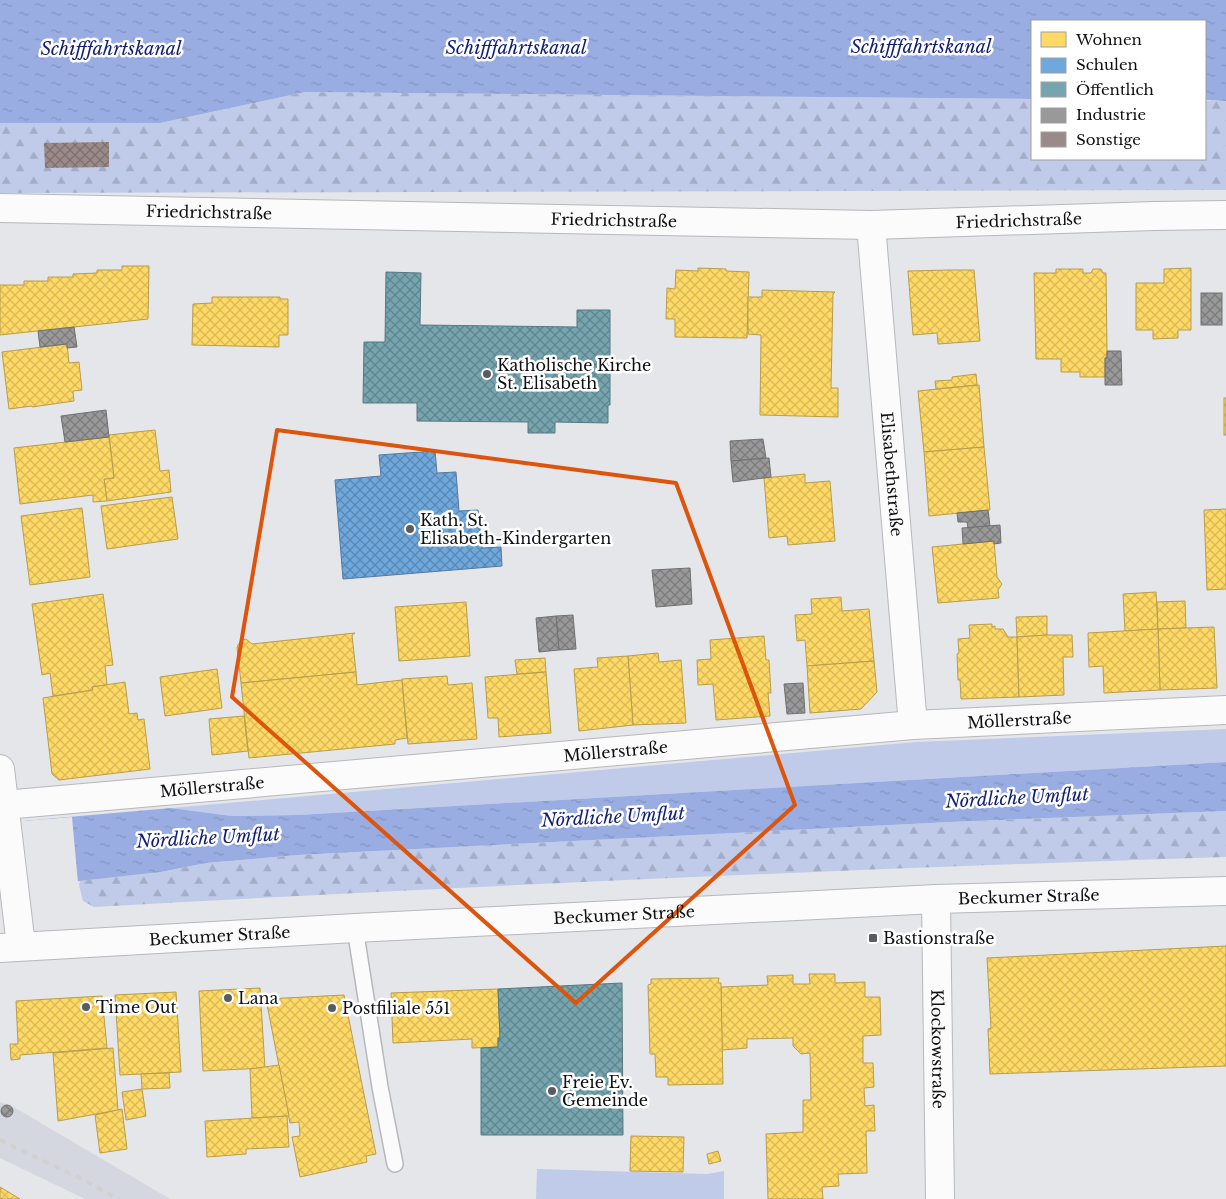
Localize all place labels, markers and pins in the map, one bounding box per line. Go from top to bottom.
place label: Katholische Kirche St. Elisabeth [497,355,651,393]
marker: Katholische Kirche St. Elisabeth [481,368,493,380]
place label: Kath. St. Elisabeth-Kindergarten [420,510,611,548]
marker: Kath. St. Elisabeth-Kindergarten [404,523,416,535]
place label: Bastionstraße [883,928,994,948]
marker: Bastionstraße [867,932,879,944]
place label: Lana [238,988,279,1008]
marker: Lana [222,992,234,1004]
place label: Time Out [96,997,177,1017]
place label: Postfiliale 551 [342,998,451,1018]
marker: Time Out [80,1001,92,1013]
marker: Postfiliale 551 [326,1002,338,1014]
place label: Freie Ev. Gemeinde [562,1072,648,1110]
marker: Freie Ev. Gemeinde [546,1085,558,1097]

